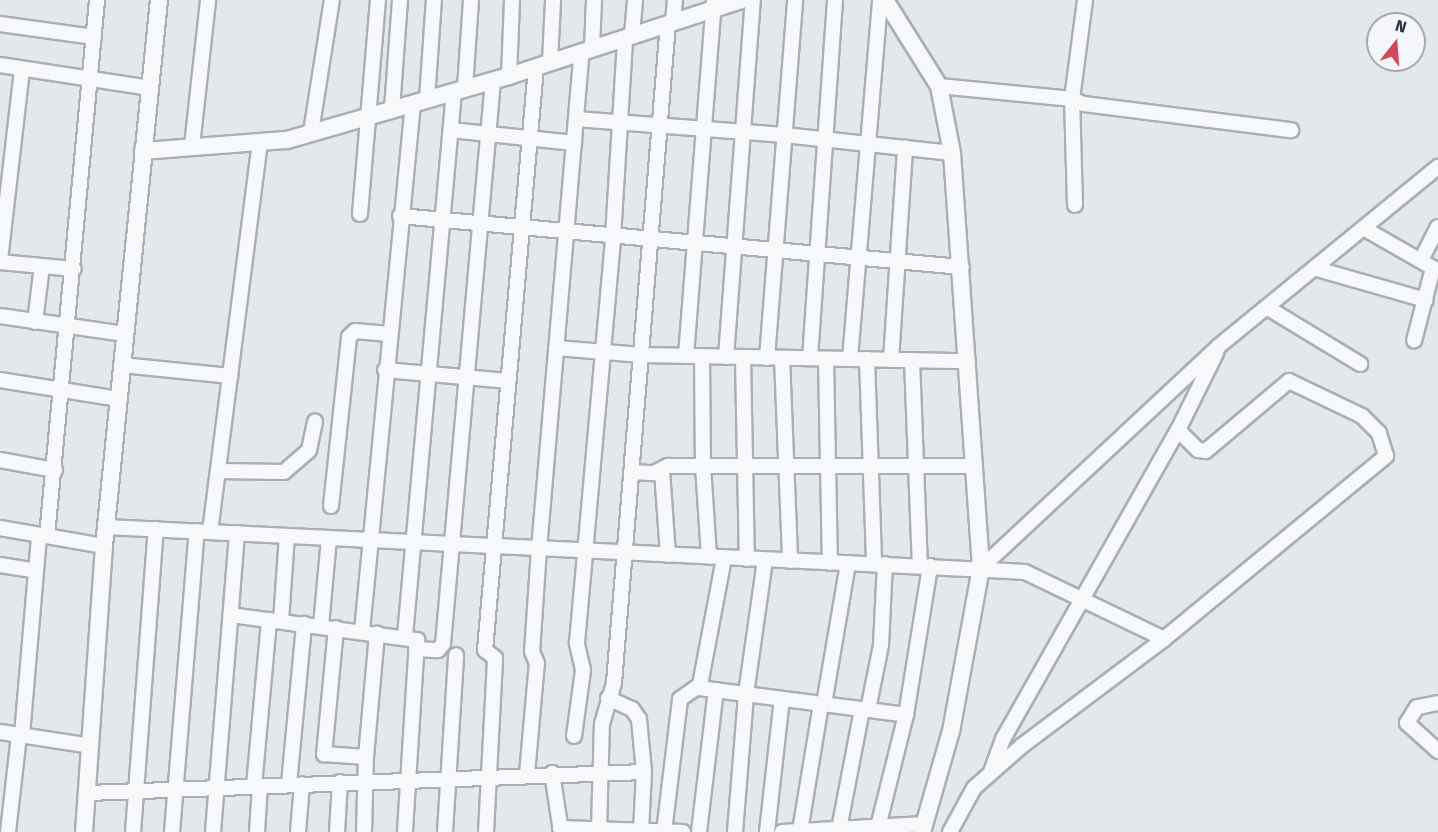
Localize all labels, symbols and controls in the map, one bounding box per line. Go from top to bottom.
north arrow [1366,12,1426,72]
text: N [1393,16,1409,37]

